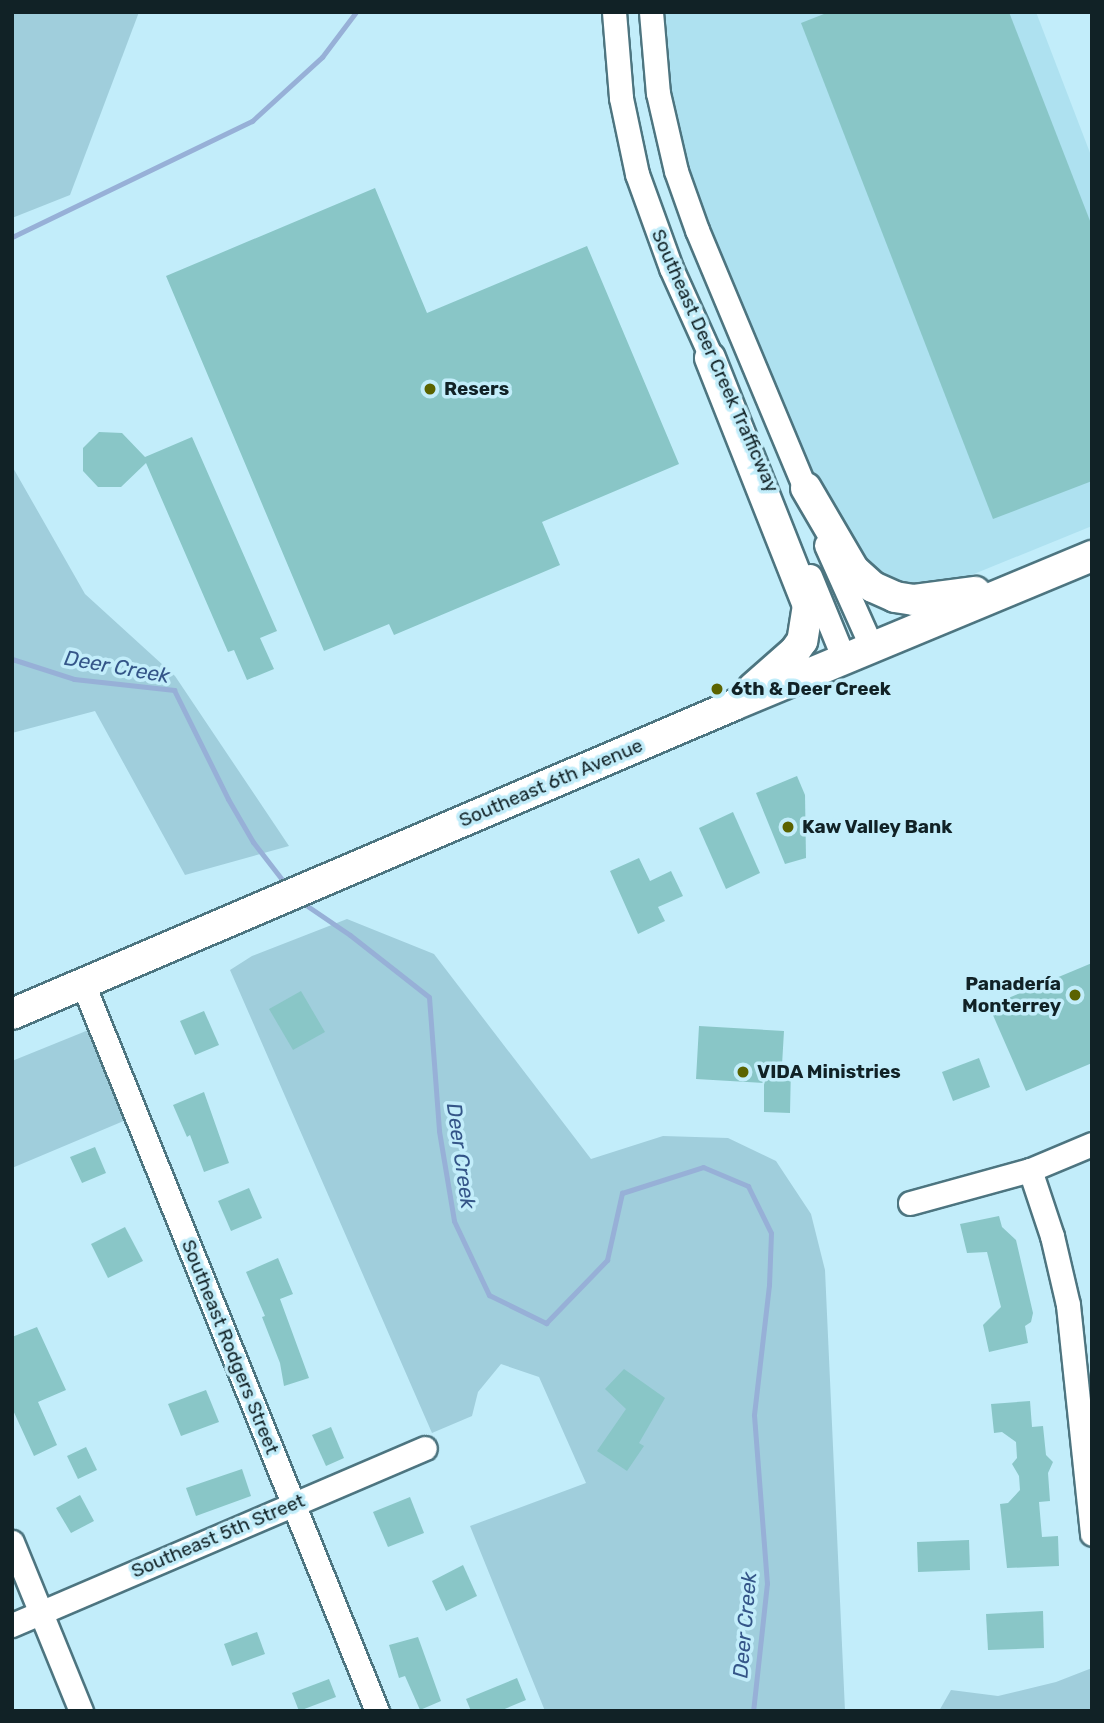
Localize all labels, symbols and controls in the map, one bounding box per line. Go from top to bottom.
street label: Southeast Deer Creek Trafficway [646,225,784,497]
place label: Resers [444,378,509,400]
marker: Resers [422,381,438,397]
water label: Deer Creek [62,645,172,689]
place label: 6th & Deer Creek [731,678,891,700]
marker: 6th & Deer Creek [709,681,725,697]
street label: Southeast 6th Avenue [456,734,646,832]
place label: Kaw Valley Bank [802,816,954,838]
marker: Kaw Valley Bank [780,819,796,835]
place label: Panadería Monterrey [962,973,1061,1017]
marker: Panadería Monterrey [1067,987,1083,1003]
place label: VIDA Ministries [757,1061,901,1083]
marker: VIDA Ministries [735,1064,751,1080]
water label: Deer Creek [441,1101,481,1211]
street label: Southeast Rodgers Street [177,1237,283,1457]
street label: Southeast 5th Street [128,1489,308,1583]
water label: Deer Creek [728,1570,762,1680]

